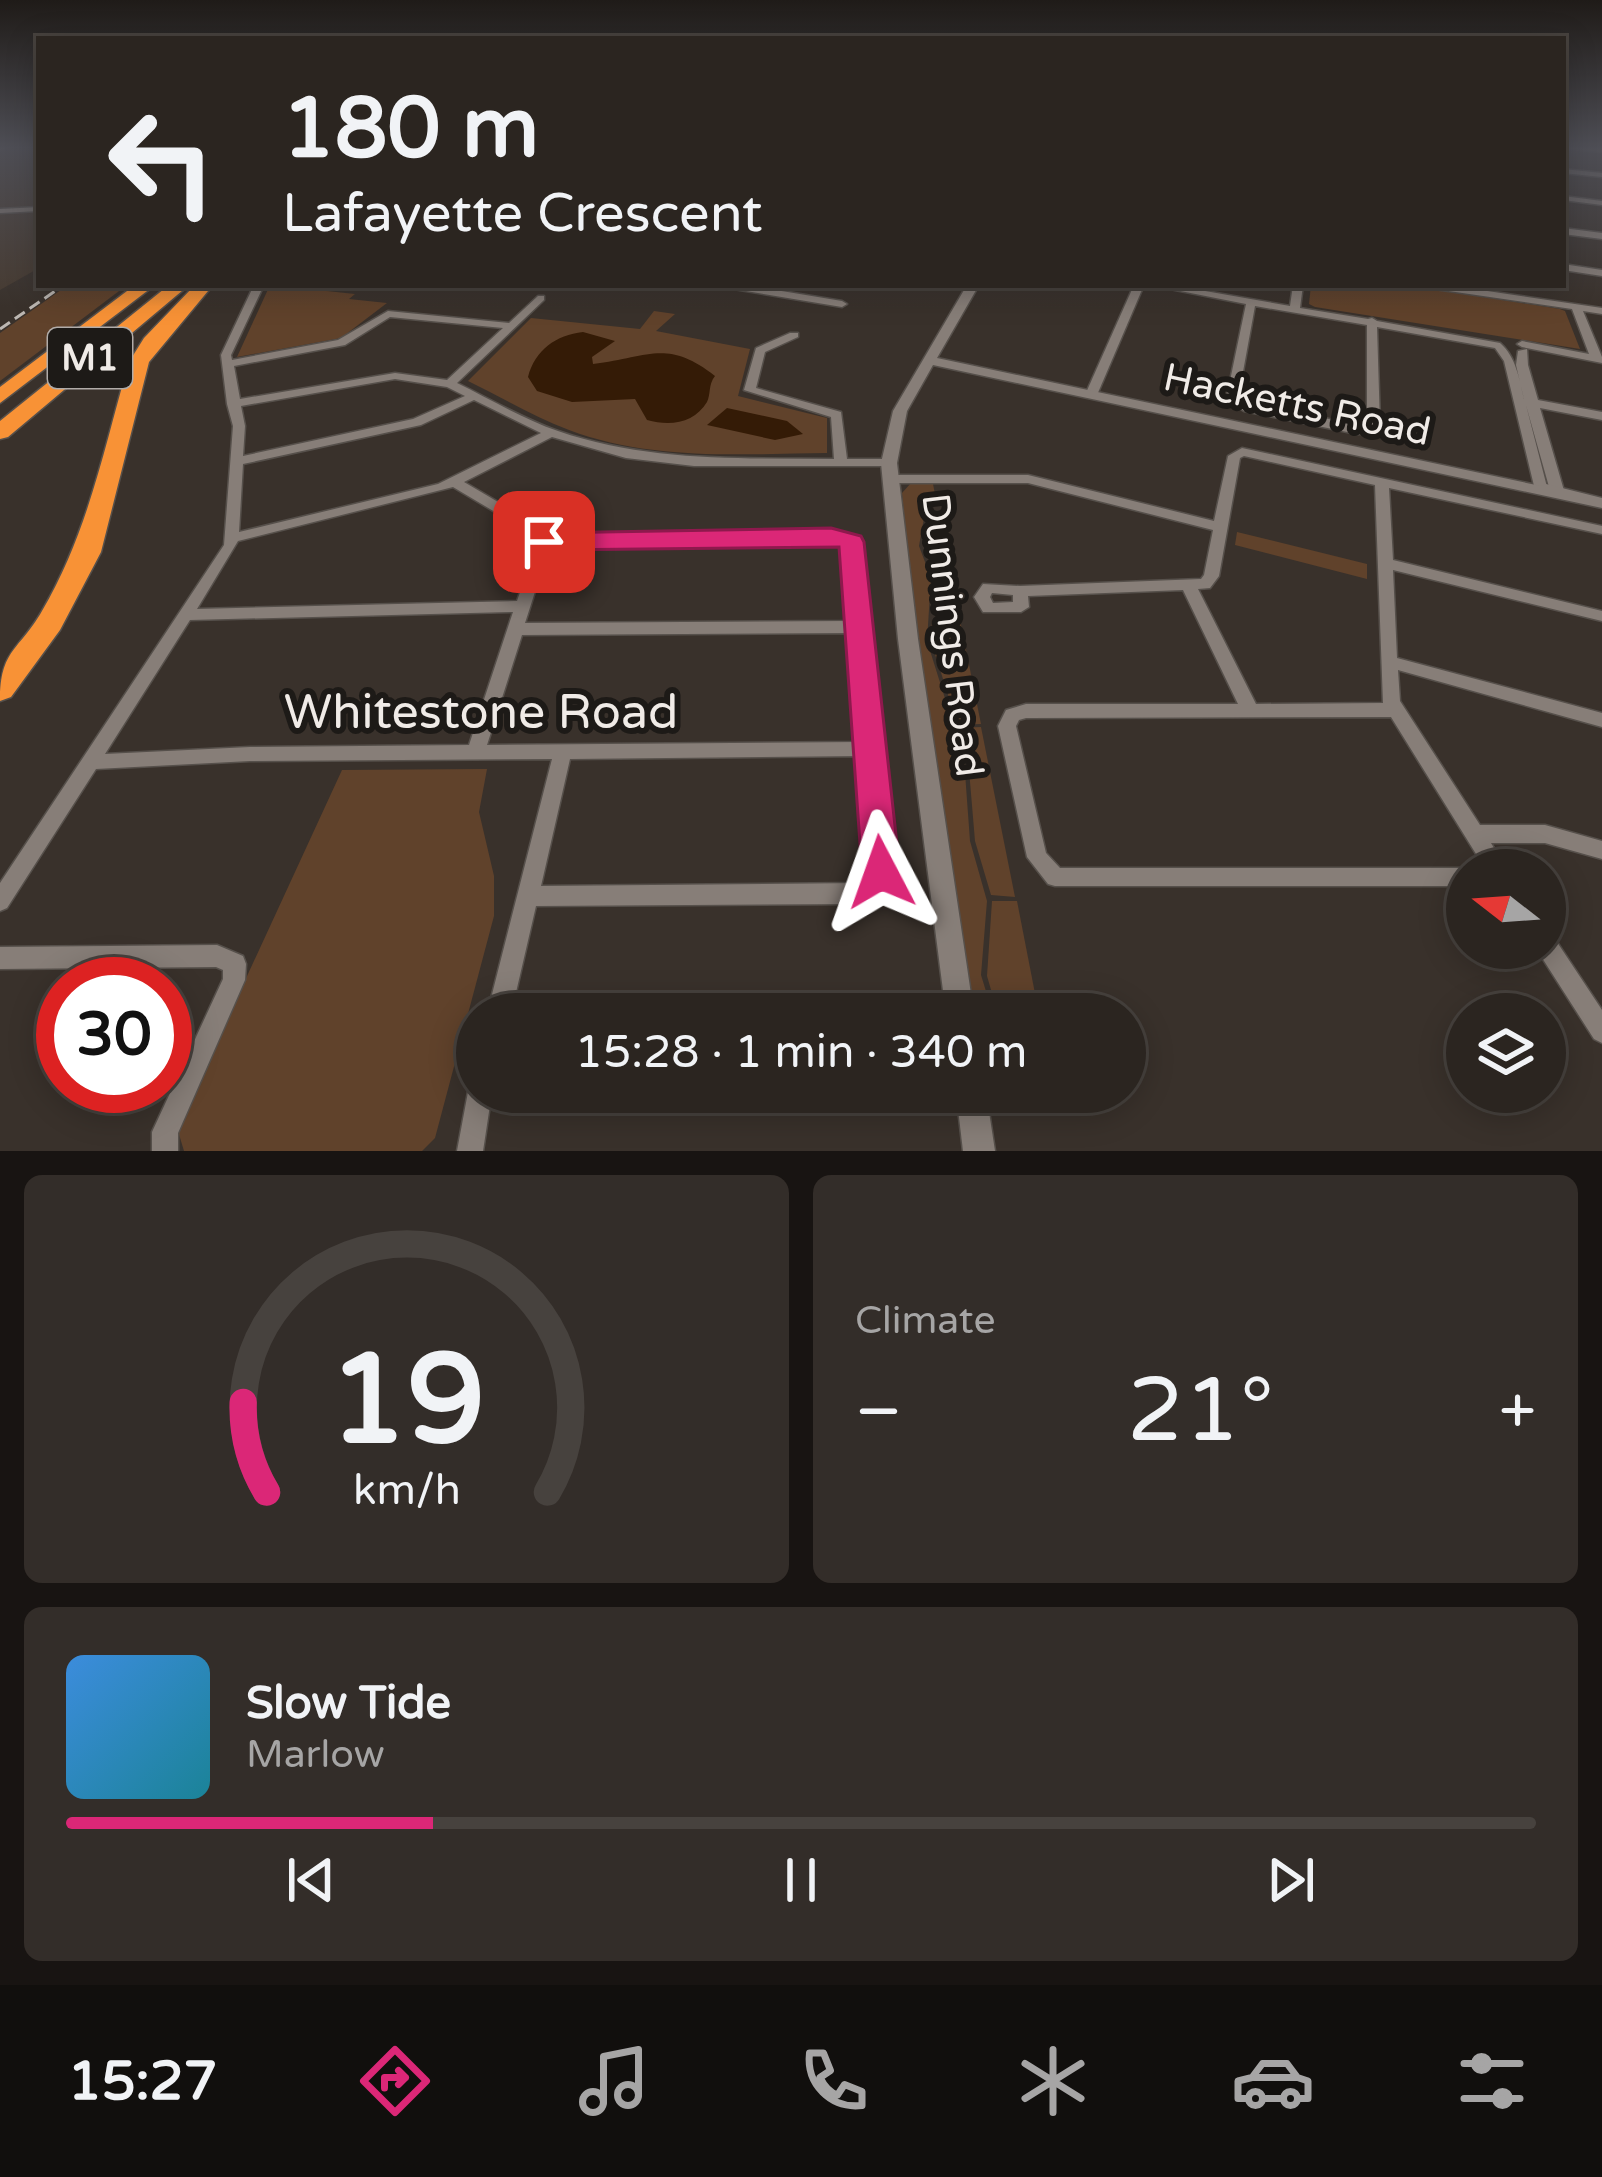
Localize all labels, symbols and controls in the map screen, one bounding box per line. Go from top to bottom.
text: 180 m [282,79,539,180]
icon: left [84,84,240,240]
text: Lafayette Crescent [282,181,763,246]
road number: M1 [48,328,132,388]
street label: Hacketts Road [1159,354,1435,456]
pin [493,491,595,593]
street label: Dunnings Road [911,491,993,779]
icon: arrive [511,509,577,575]
street label: Whitestone Road [284,684,678,742]
position arrow [818,809,944,935]
north arrow [1446,849,1566,969]
map controls [1446,849,1566,1113]
speed limit sign: 30 [36,957,192,1113]
button: layers [1446,993,1566,1113]
text: 15:28 · 1 min · 340 m [575,1026,1027,1080]
text: Climate [855,1297,995,1344]
text: 19 [328,1326,485,1477]
text: 21° [1127,1357,1274,1466]
text: − [855,1372,902,1452]
text: + [1499,1372,1536,1452]
text: km/h [353,1465,460,1516]
text: Slow Tide [246,1677,451,1731]
text: Marlow [246,1731,385,1778]
icon: previous [278,1847,344,1913]
icon: pause [768,1847,834,1913]
icon: next [1258,1847,1324,1913]
icon: directions [353,2039,437,2123]
icon: music [572,2039,656,2123]
icon: phone [792,2039,876,2123]
icon: climate [1011,2039,1095,2123]
icon: car [1231,2039,1315,2123]
icon: filters [1450,2039,1534,2123]
text: 15:27 [68,2049,217,2114]

